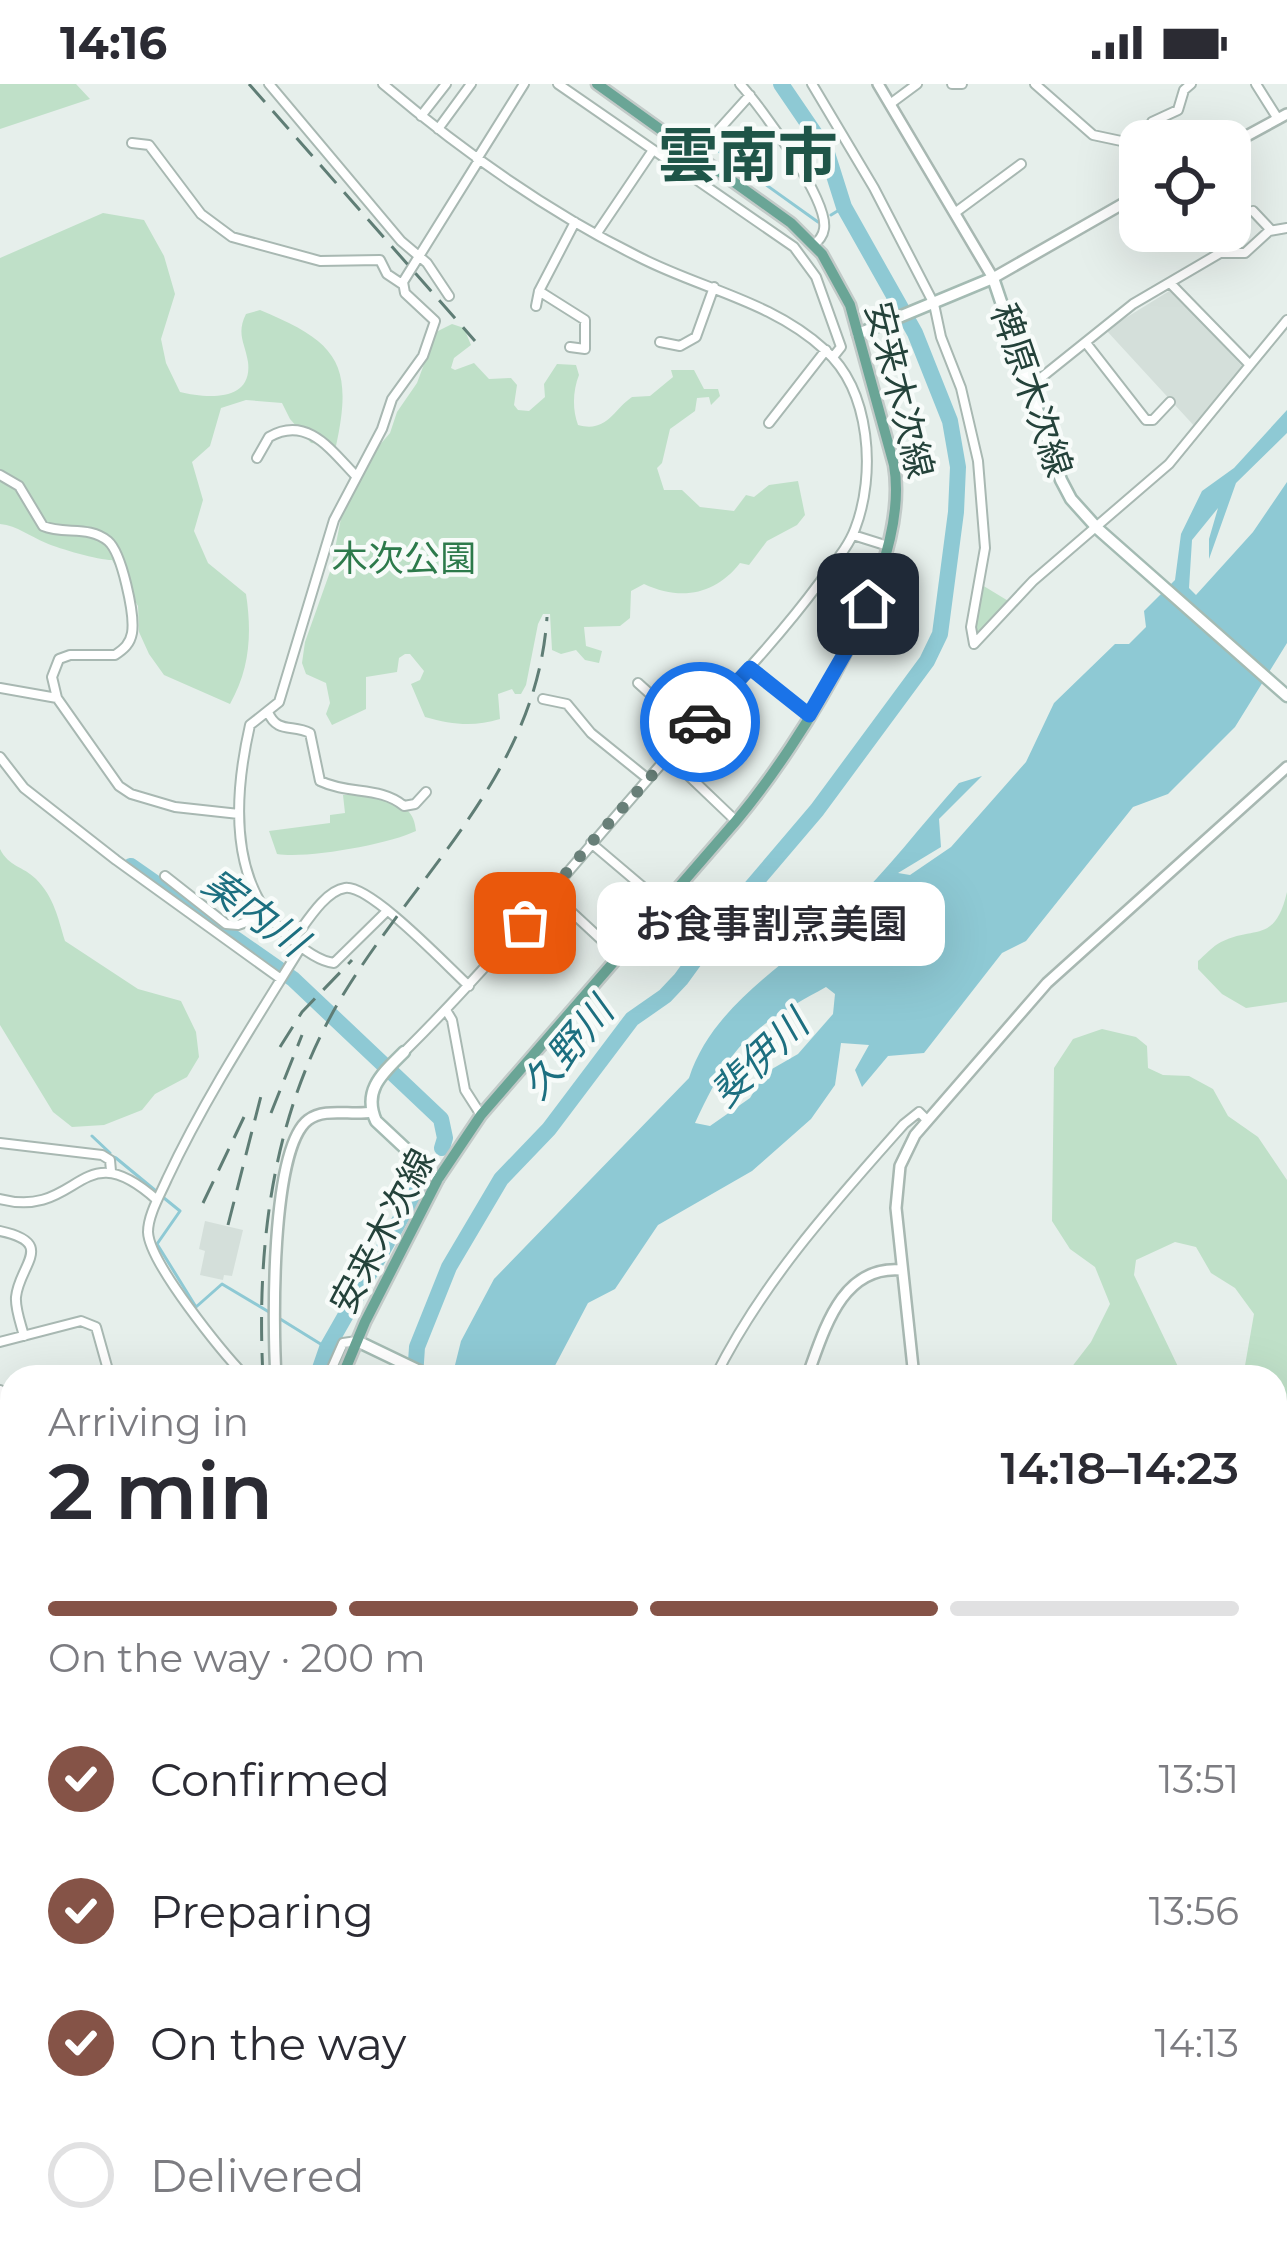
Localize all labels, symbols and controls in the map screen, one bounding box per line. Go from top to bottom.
text: 14:16 [60,15,167,70]
district label: 雲南市 [658,119,838,192]
map controls [1119,120,1251,252]
button: locate [1119,120,1251,252]
street label: 安来木次線 [857,297,943,483]
street label: 稗原木次線 [982,298,1082,482]
park label: 木次公園 [332,536,476,580]
pin [817,553,919,655]
icon: home [835,571,901,637]
courier [640,662,760,782]
icon: car [667,689,733,755]
water label: 案内川 [194,858,320,968]
pin [474,872,576,974]
callout: お食事割烹美園 [597,881,945,965]
icon: bag [492,890,558,956]
text: お食事割烹美園 [634,900,908,948]
water label: 久野川 [511,985,626,1108]
water label: 斐伊川 [700,997,821,1116]
street label: 安来木次線 [320,1141,444,1321]
text: Arriving in [48,1398,249,1446]
text: 14:18–14:23 [1000,1440,1239,1495]
text: 2 min [48,1443,273,1539]
text: On the way · 200 m [48,1634,426,1682]
icon: check [48,1746,114,1812]
text: Confirmed [150,1752,390,1807]
text: 13:51 [1159,1755,1239,1803]
icon: check [48,1878,114,1944]
text: Preparing [150,1884,374,1939]
text: 13:56 [1149,1887,1239,1935]
icon: check [48,2010,114,2076]
text: On the way [150,2016,406,2071]
text: 14:13 [1155,2019,1239,2067]
text: Delivered [150,2148,365,2203]

